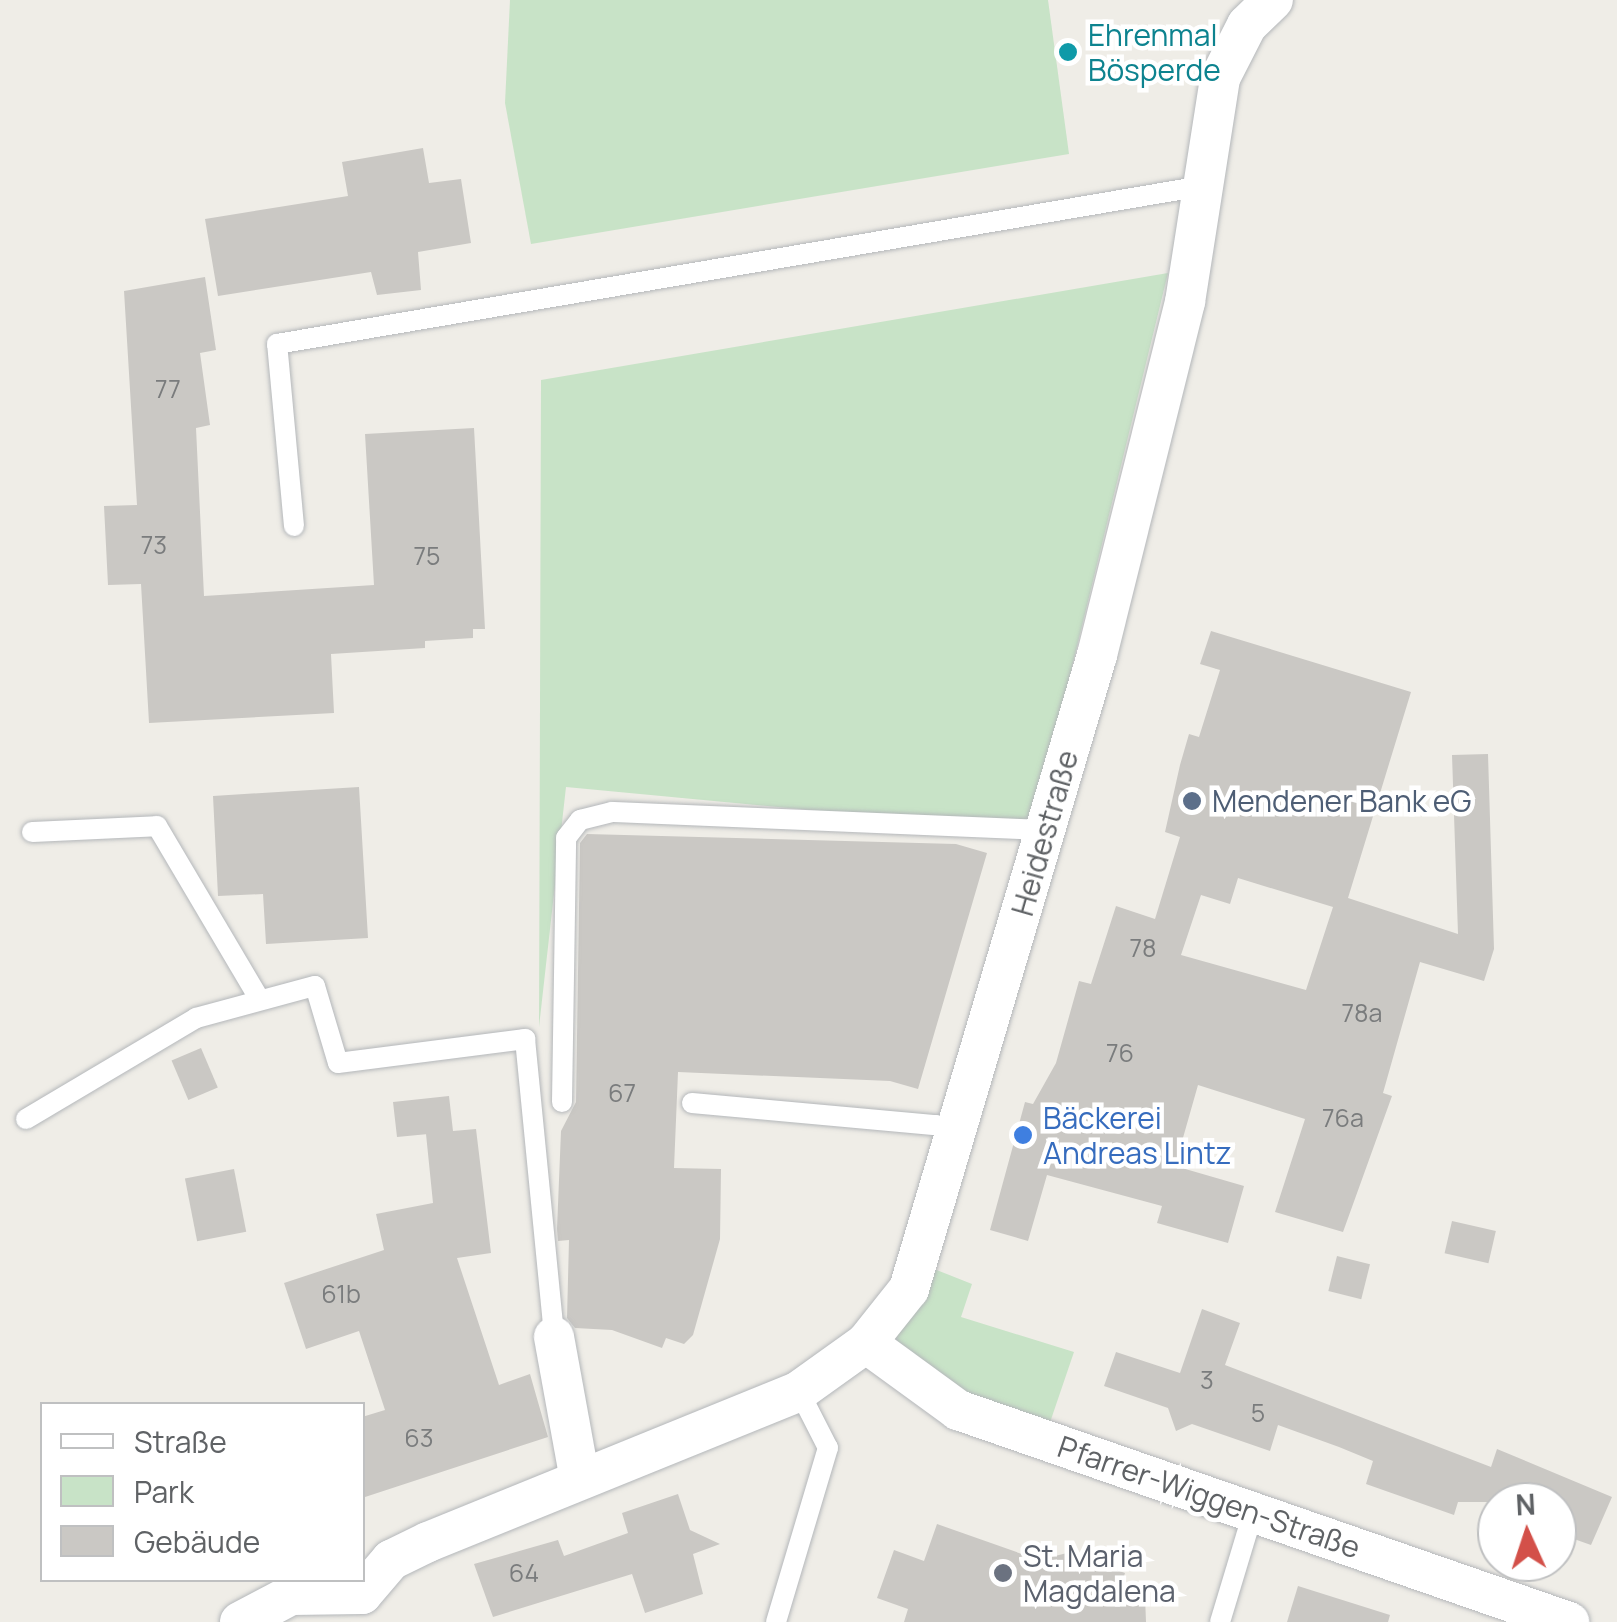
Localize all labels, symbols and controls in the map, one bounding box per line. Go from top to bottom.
place label: Ehrenmal Bösperde [1088,17,1221,88]
marker: Ehrenmal Bösperde [1057,41,1079,63]
house number: 77 [155,374,181,404]
house number: 73 [141,530,167,560]
house number: 75 [414,541,440,571]
street label: Heidestraße [1004,746,1086,920]
place label: Mendener Bank eG [1212,783,1471,819]
marker: Mendener Bank eG [1181,790,1203,812]
house number: 78 [1129,933,1157,963]
house number: 78a [1342,998,1382,1028]
house number: 76 [1106,1038,1134,1068]
house number: 67 [608,1078,636,1108]
place label: Bäckerei Andreas Lintz [1043,1100,1232,1170]
house number: 76a [1322,1103,1364,1133]
marker: Bäckerei Andreas Lintz [1012,1124,1034,1146]
house number: 61b [321,1279,361,1309]
house number: 3 [1200,1365,1214,1395]
house number: 5 [1251,1398,1265,1428]
legend [40,1402,365,1582]
text: Straße [134,1421,227,1462]
house number: 63 [404,1423,434,1453]
street label: Pfarrer-Wiggen-Straße [1053,1428,1365,1566]
text: Park [134,1471,194,1512]
north arrow [1477,1482,1577,1582]
text: N [1514,1485,1537,1524]
text: Gebäude [134,1521,260,1562]
place label: St. Maria Magdalena [1023,1538,1176,1608]
house number: 64 [509,1558,539,1588]
marker: St. Maria Magdalena [992,1562,1014,1584]

